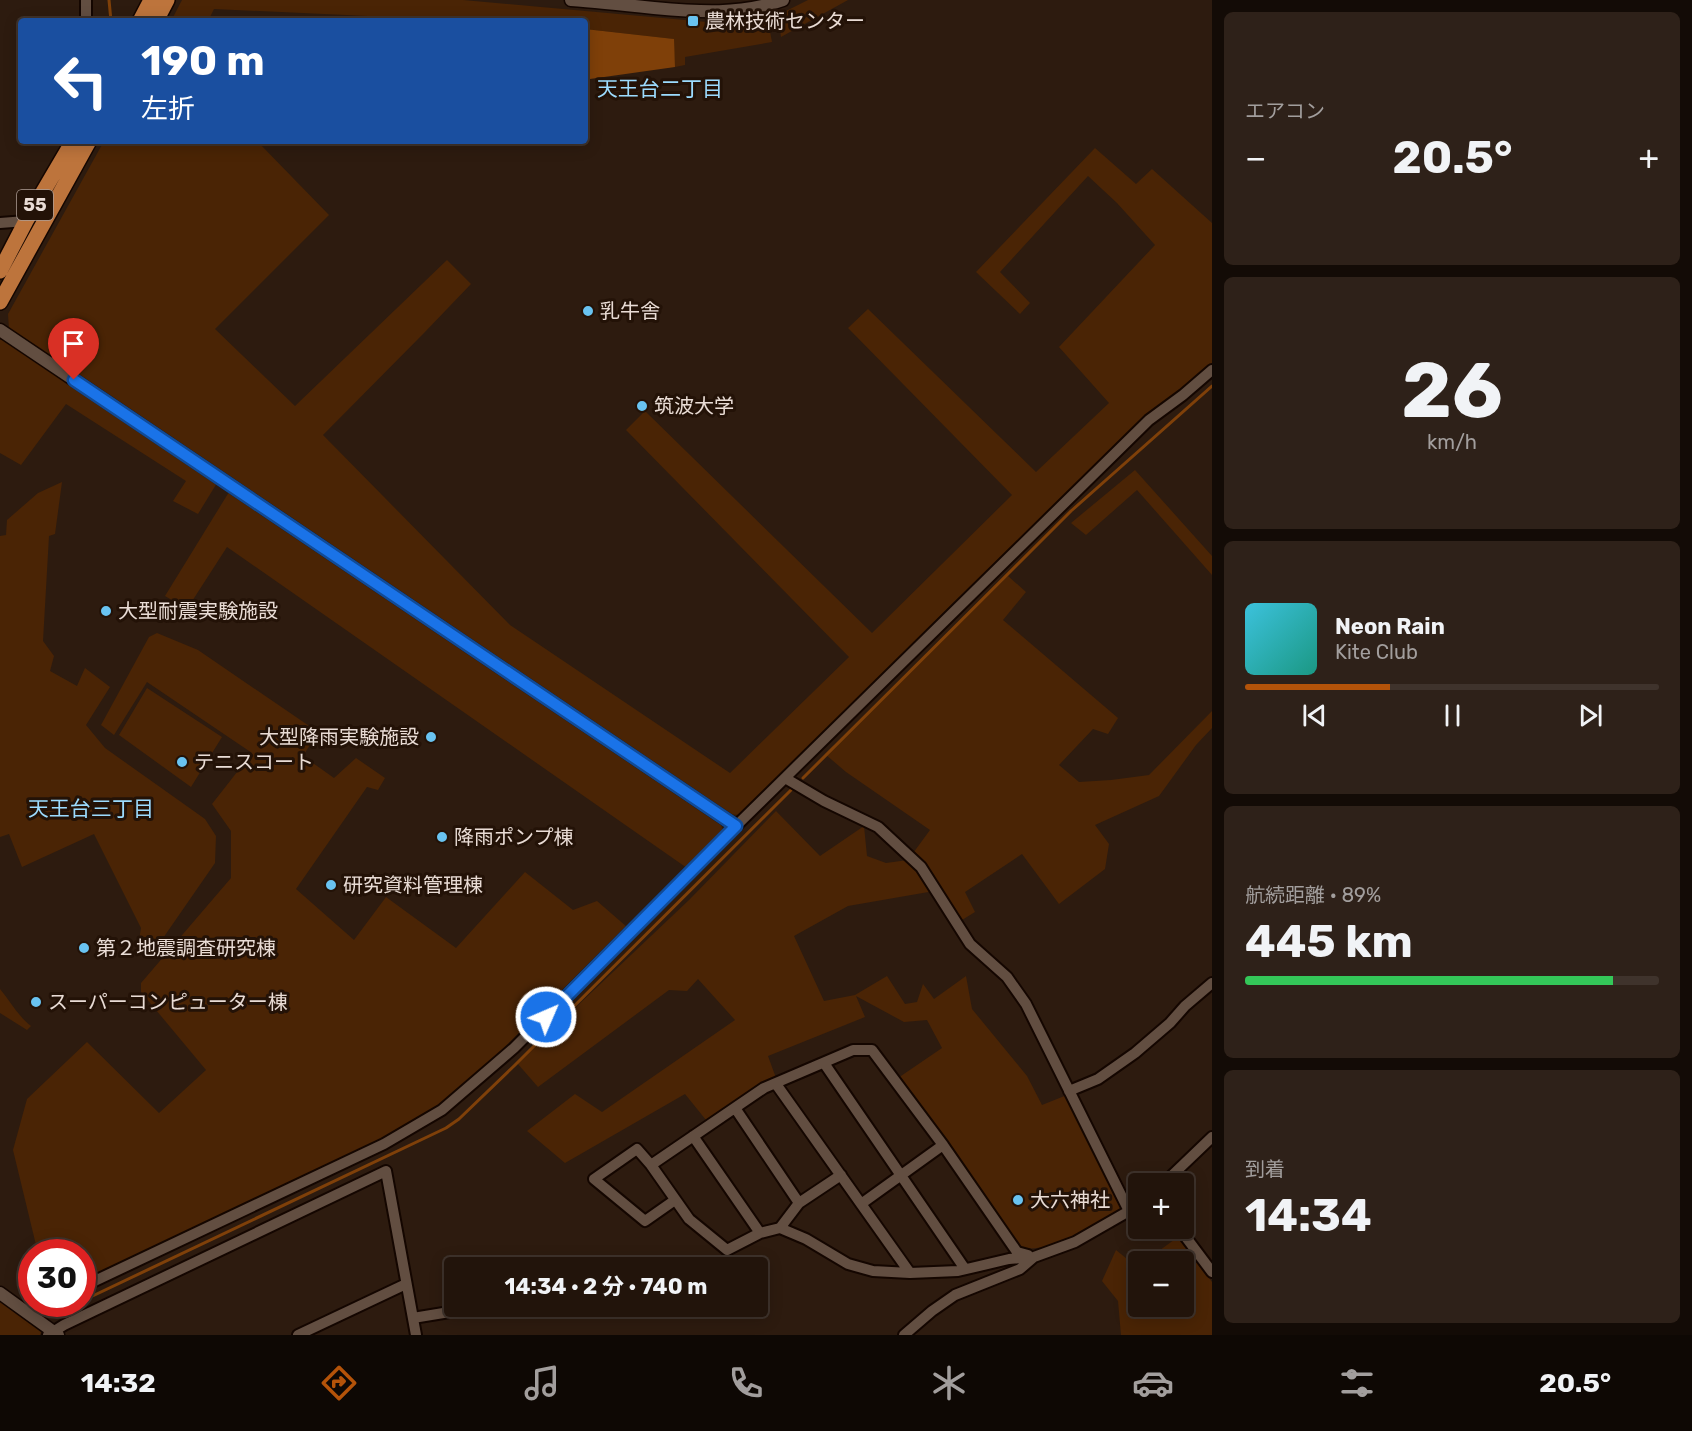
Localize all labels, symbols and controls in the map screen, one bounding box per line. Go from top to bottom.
place label: 農林技術センター [705,9,865,33]
marker: 農林技術センター [686,14,700,28]
text: 190 m [141,36,265,86]
icon: left [42,42,120,120]
district label: 天王台二丁目 [597,76,723,101]
text: 左折 [141,93,195,125]
text: エアコン [1245,99,1325,123]
text: 20.5° [1393,131,1512,184]
text: − [1245,138,1266,177]
text: + [1638,138,1659,177]
road number: 55 [17,190,53,220]
place label: 乳牛舎 [600,299,660,323]
marker: 乳牛舎 [581,304,595,318]
pin [48,318,99,380]
icon: arrive [57,327,90,360]
text: 26 [1401,344,1503,437]
place label: 筑波大学 [654,394,734,418]
marker: 筑波大学 [635,399,649,413]
text: km/h [1427,430,1477,454]
place label: 大型耐震実験施設 [118,599,278,623]
marker: 大型耐震実験施設 [99,604,113,618]
text: Neon Rain [1335,613,1445,640]
text: Kite Club [1335,640,1418,664]
icon: previous [1298,699,1331,732]
icon: pause [1436,699,1469,732]
icon: next [1574,699,1607,732]
place label: 大型降雨実験施設 [259,725,419,749]
marker: 大型降雨実験施設 [424,730,438,744]
place label: テニスコート [194,750,314,774]
marker: テニスコート [175,755,189,769]
district label: 天王台三丁目 [28,796,154,821]
place label: 降雨ポンプ棟 [454,825,573,849]
marker: 降雨ポンプ棟 [435,830,449,844]
place label: 研究資料管理棟 [343,873,483,897]
marker: 研究資料管理棟 [324,878,338,892]
text: 航続距離 · 89% [1245,883,1381,907]
text: 445 km [1245,915,1413,968]
place label: 第２地震調査研究棟 [96,936,276,960]
marker: 第２地震調査研究棟 [77,941,91,955]
position arrow [514,985,578,1049]
place label: スーパーコンピューター棟 [48,990,288,1014]
marker: スーパーコンピューター棟 [29,995,43,1009]
text: 到着 [1245,1157,1285,1181]
map controls [1128,1173,1194,1317]
button: + [1128,1173,1194,1239]
place label: 大六神社 [1030,1188,1110,1212]
text: 14:34 [1245,1189,1372,1242]
marker: 大六神社 [1011,1193,1025,1207]
speed limit sign: 30 [18,1239,96,1317]
button: − [1128,1251,1194,1317]
text: 14:34 · 2 分 · 740 m [505,1273,707,1300]
icon: directions [318,1362,360,1404]
icon: music [521,1362,563,1404]
icon: phone [725,1362,767,1404]
icon: climate [928,1362,970,1404]
icon: car [1132,1362,1174,1404]
icon: filters [1336,1362,1378,1404]
text: 14:32 [81,1367,156,1399]
text: 20.5° [1539,1367,1611,1399]

